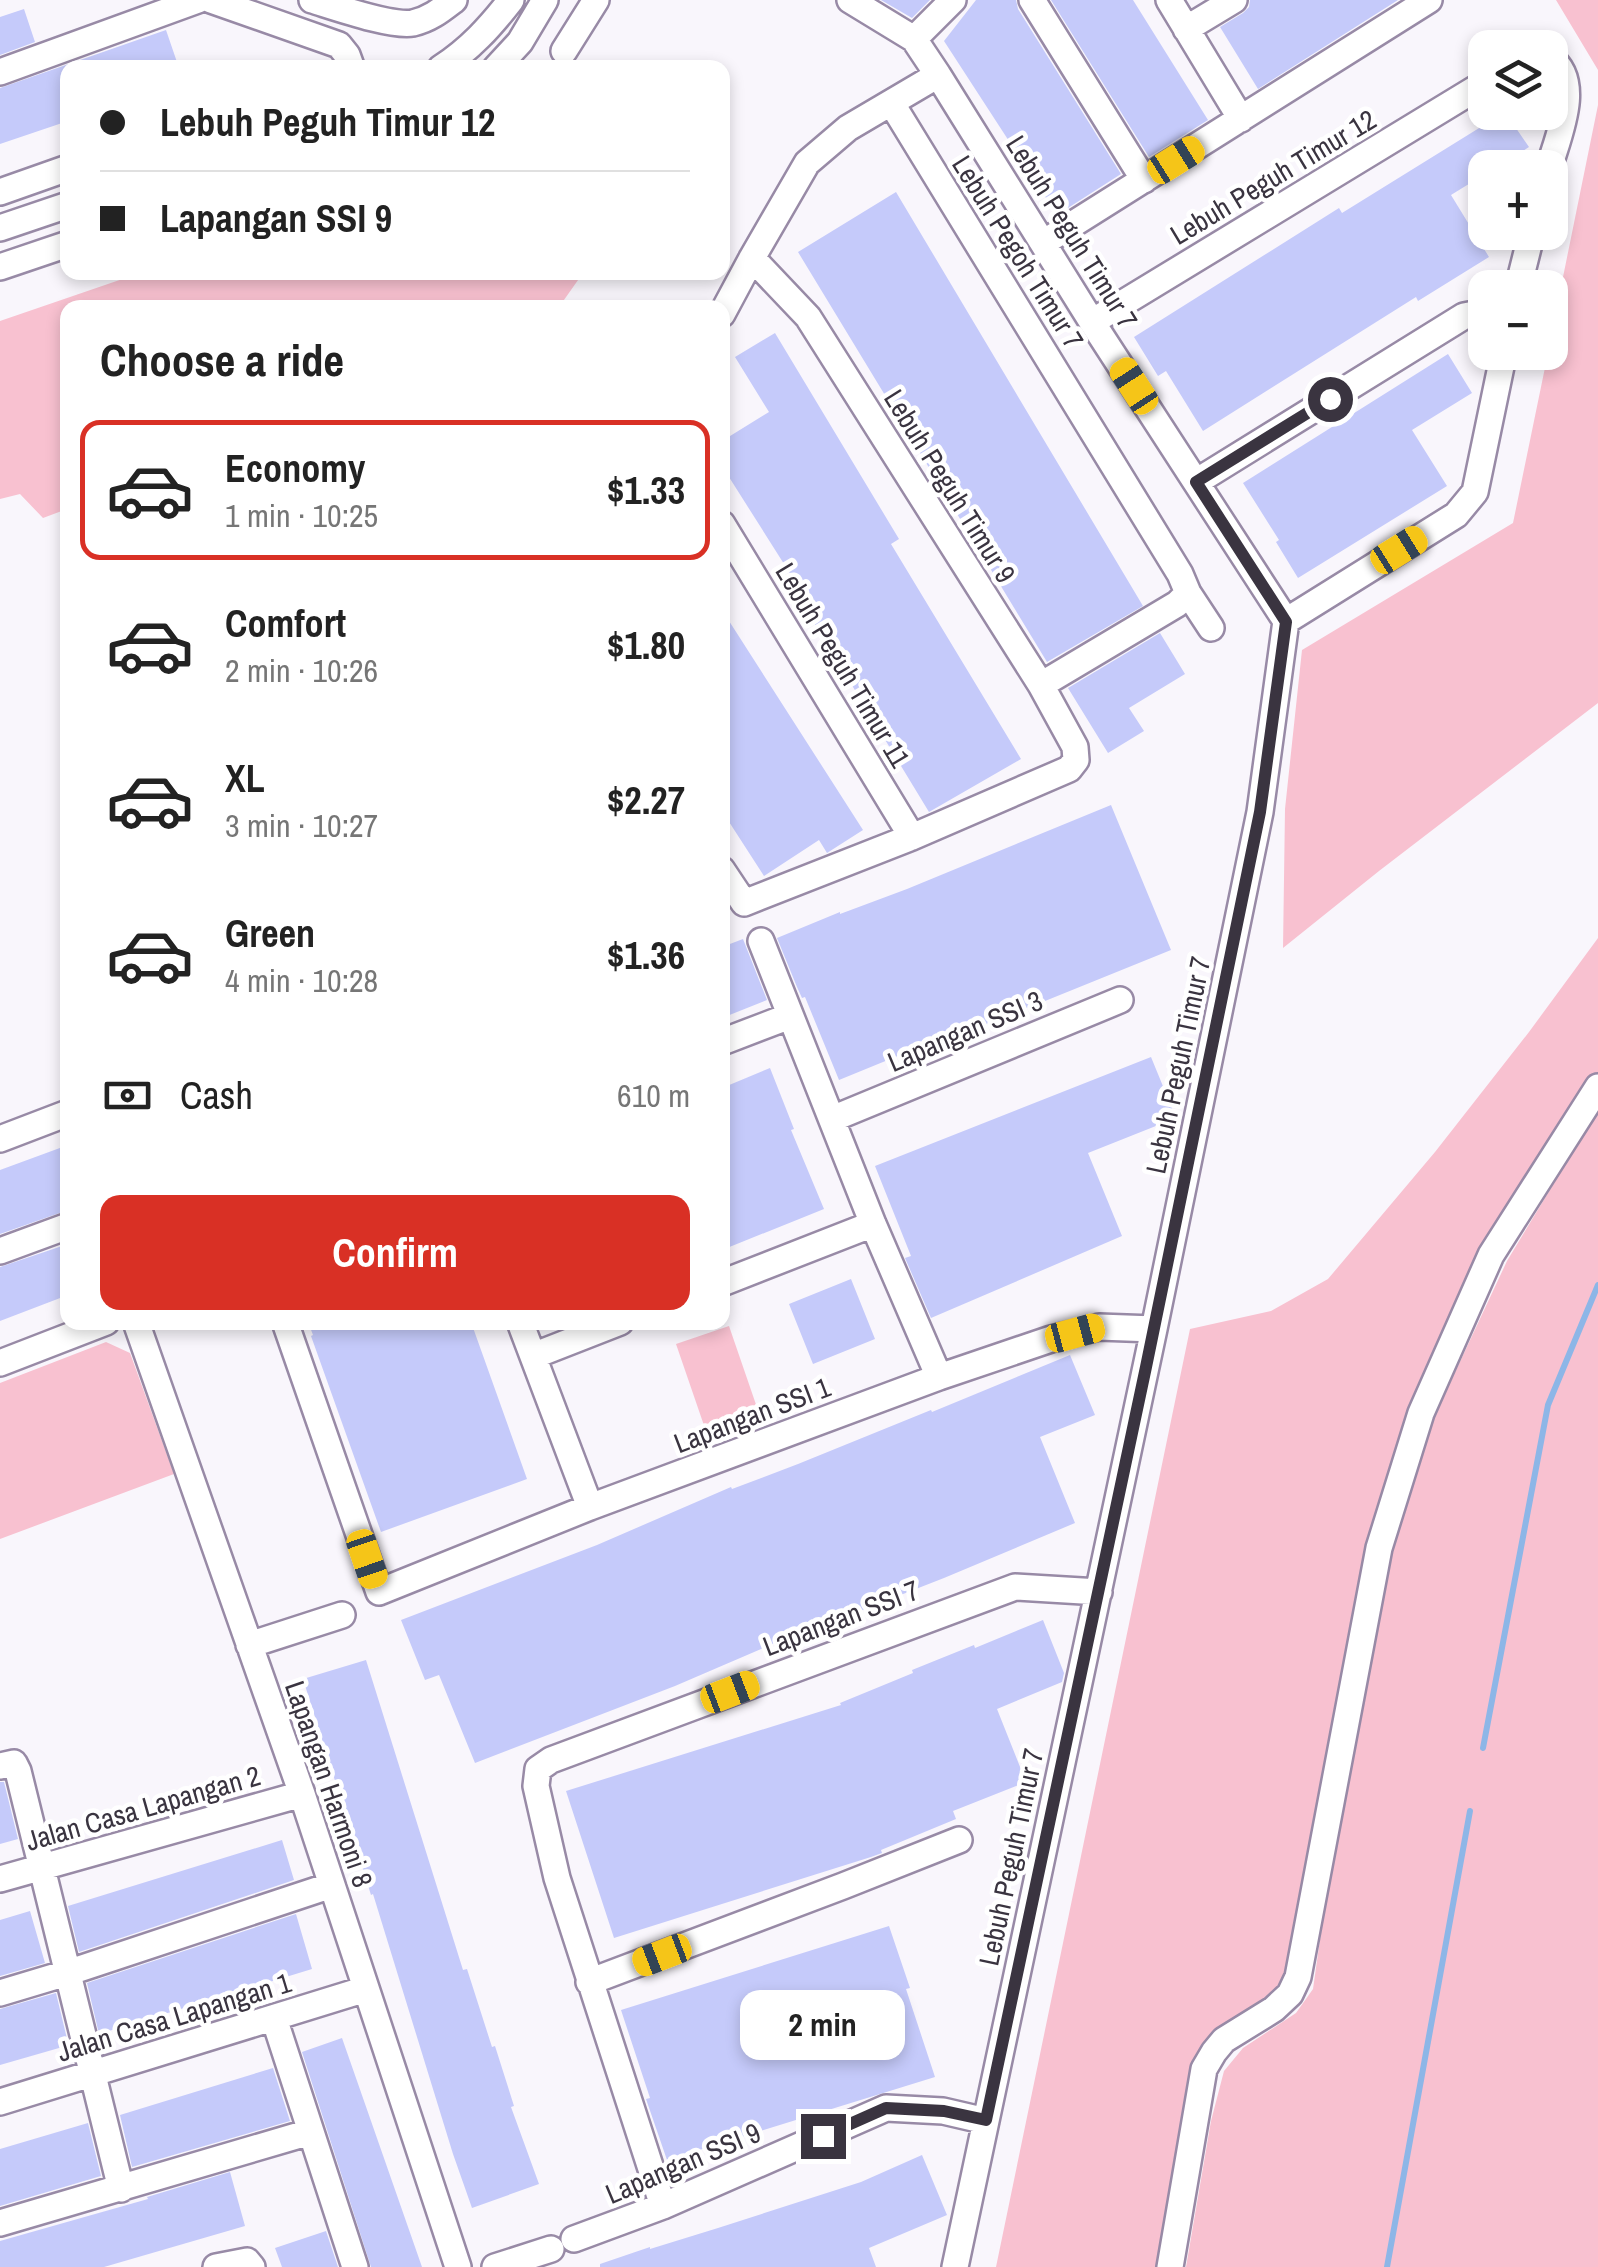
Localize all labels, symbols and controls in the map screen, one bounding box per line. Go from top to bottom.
map controls [1468,30,1568,370]
button: layers [1468,30,1568,130]
text: Lebuh Peguh Timur 12 [160,97,495,148]
street label: Lebuh Peguh Timur 12 [1163,100,1383,254]
street label: Lebuh Peguh Timur 7 [997,128,1147,336]
car [1143,131,1209,189]
street label: Lebuh Pegoh Timur 7 [943,148,1093,356]
button: + [1468,150,1568,250]
text: Lapangan SSI 9 [160,193,392,244]
button: − [1468,270,1568,370]
text: Choose a ride [100,329,344,390]
car [1105,353,1163,419]
route start [1308,377,1353,422]
street label: Lebuh Peguh Timur 9 [875,382,1025,590]
text: Economy [225,443,365,494]
icon: car [105,445,195,535]
text: $1.33 [607,465,685,516]
text: 1 min · 10:25 [225,494,378,537]
car [1366,521,1432,579]
street label: Lebuh Peguh Timur 11 [767,556,919,775]
text: Comfort [225,598,346,649]
icon: car [105,600,195,690]
text: $1.80 [607,620,685,671]
text: 2 min · 10:26 [225,649,378,692]
text: XL [225,753,265,804]
icon: car [105,755,195,845]
text: $2.27 [607,775,685,826]
text: 3 min · 10:27 [225,804,378,847]
text: Green [225,908,315,959]
icon: car [105,910,195,1000]
text: $1.36 [607,930,685,981]
street label: Lebuh Peguh Timur 7 [1136,953,1220,1177]
text: 4 min · 10:28 [225,959,378,1002]
street label: Lapangan SSI 3 [882,981,1048,1081]
icon: cash [100,1068,155,1123]
text: Cash [180,1070,253,1121]
text: 610 m [617,1074,690,1117]
button: Confirm [100,1195,690,1310]
car [1042,1311,1108,1355]
street label: Lapangan SSI 1 [668,1368,836,1462]
car [343,1526,391,1592]
street label: Lapangan SSI 7 [757,1571,925,1665]
car [697,1667,763,1717]
street label: Lapangan Harmoni 8 [276,1676,382,1892]
street label: Lebuh Peguh Timur 7 [969,1745,1053,1969]
street label: Jalan Casa Lapangan 2 [21,1756,265,1860]
car [629,1930,695,1980]
street label: Jalan Casa Lapangan 1 [52,1963,296,2071]
callout: 2 min [740,1991,906,2061]
text: 2 min [788,2003,857,2046]
street label: Lapangan SSI 9 [600,2113,766,2213]
route end [801,2114,846,2159]

